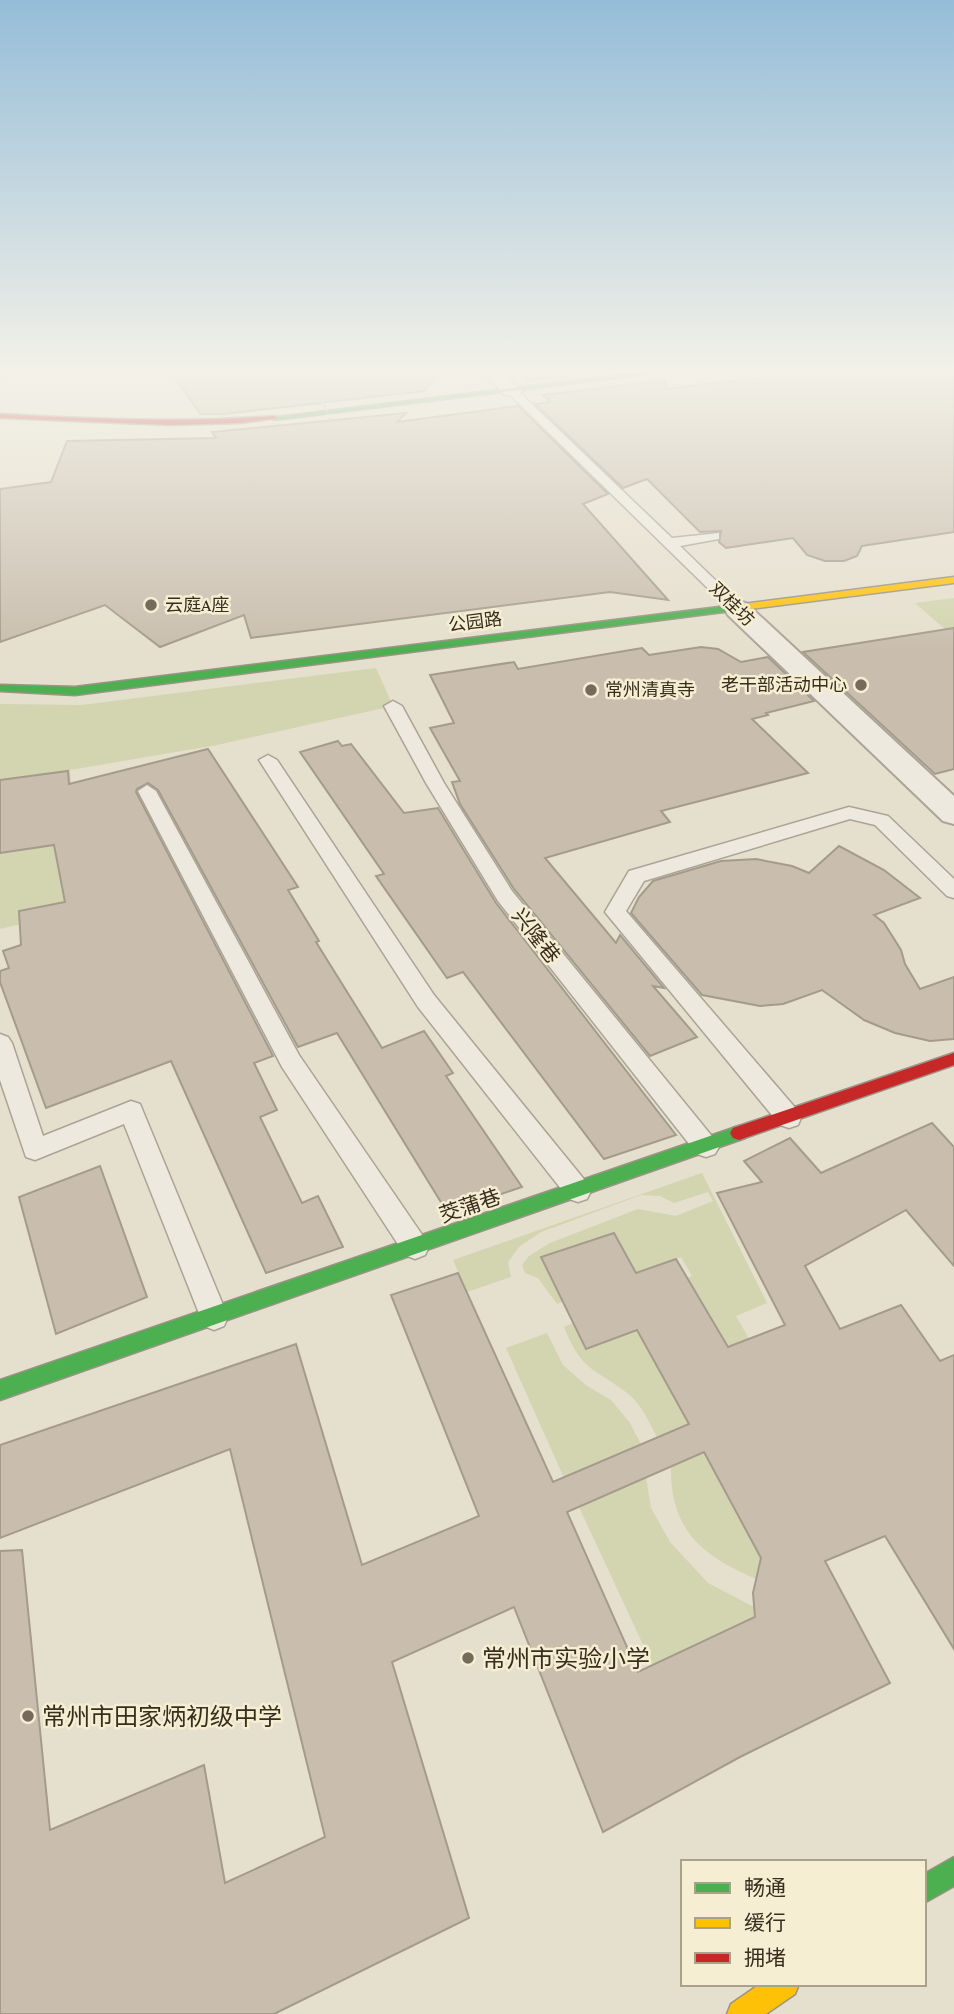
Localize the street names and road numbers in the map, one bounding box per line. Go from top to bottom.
street label: 双桂坊 [706,578,758,630]
street label: 公园路 [447,609,503,635]
street label: 兴隆巷 [507,904,565,968]
street label: 茭蒲巷 [436,1184,504,1228]

